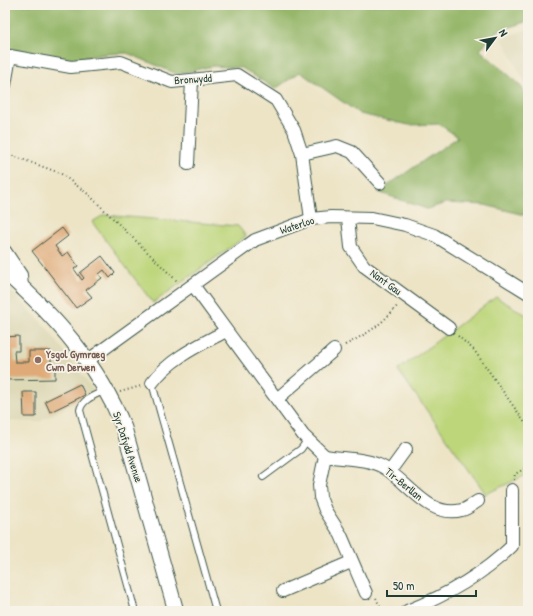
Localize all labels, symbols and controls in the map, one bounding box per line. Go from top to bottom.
north arrow [475,18,515,58]
text: N [496,27,511,39]
street label: Bronwydd [174,71,213,87]
street label: Waterloo [278,213,316,237]
street label: Nant Gau [368,266,405,298]
place label: Ysgol Gymraeg Cwm Derwen [45,347,105,374]
marker: Ysgol Gymraeg Cwm Derwen [33,355,43,365]
street label: Syr Dafydd Avenue [110,410,146,485]
street label: Tir-Berllan [382,465,426,503]
scale bar [387,572,476,598]
text: 50 m [393,577,414,594]

